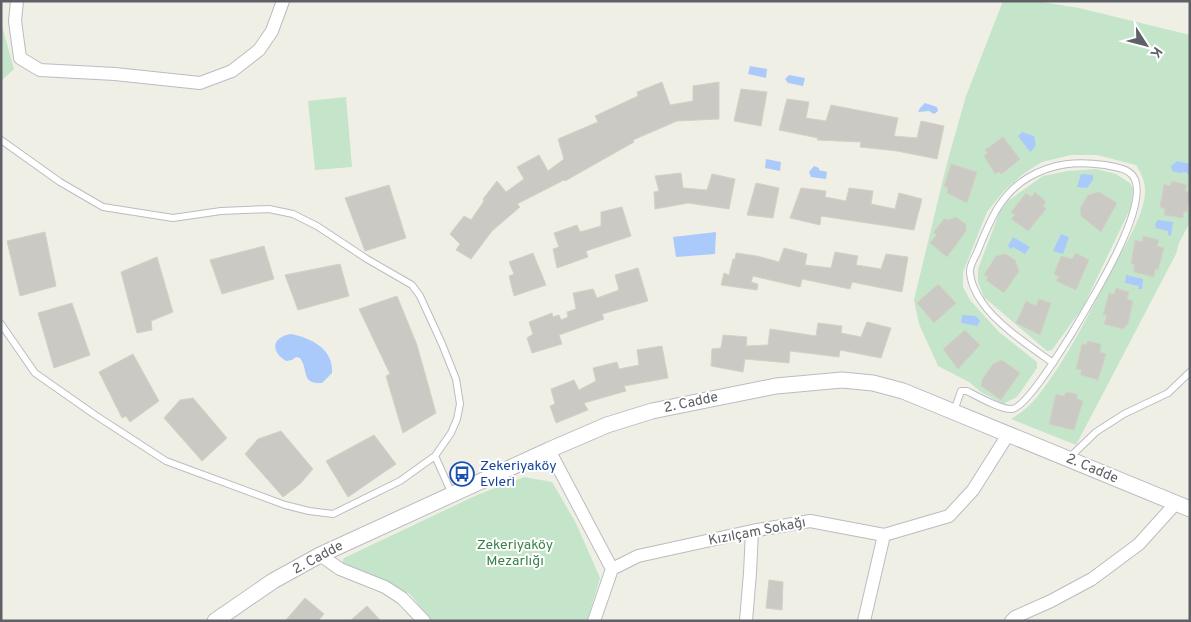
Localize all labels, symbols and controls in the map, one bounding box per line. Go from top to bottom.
north arrow [1121,20,1171,70]
text: K [1145,43,1165,61]
street label: 2. Cadde [662,389,720,417]
street label: 2. Cadde [1063,450,1121,488]
place label: Zekeriyaköy Evleri [480,458,557,491]
bus stop icon: Zekeriyaköy Evleri [449,461,475,487]
street label: Kızılçam Sokağı [707,514,807,550]
park label: Zekeriyaköy Mezarlığı [477,537,553,570]
street label: 2. Cadde [290,538,346,578]

